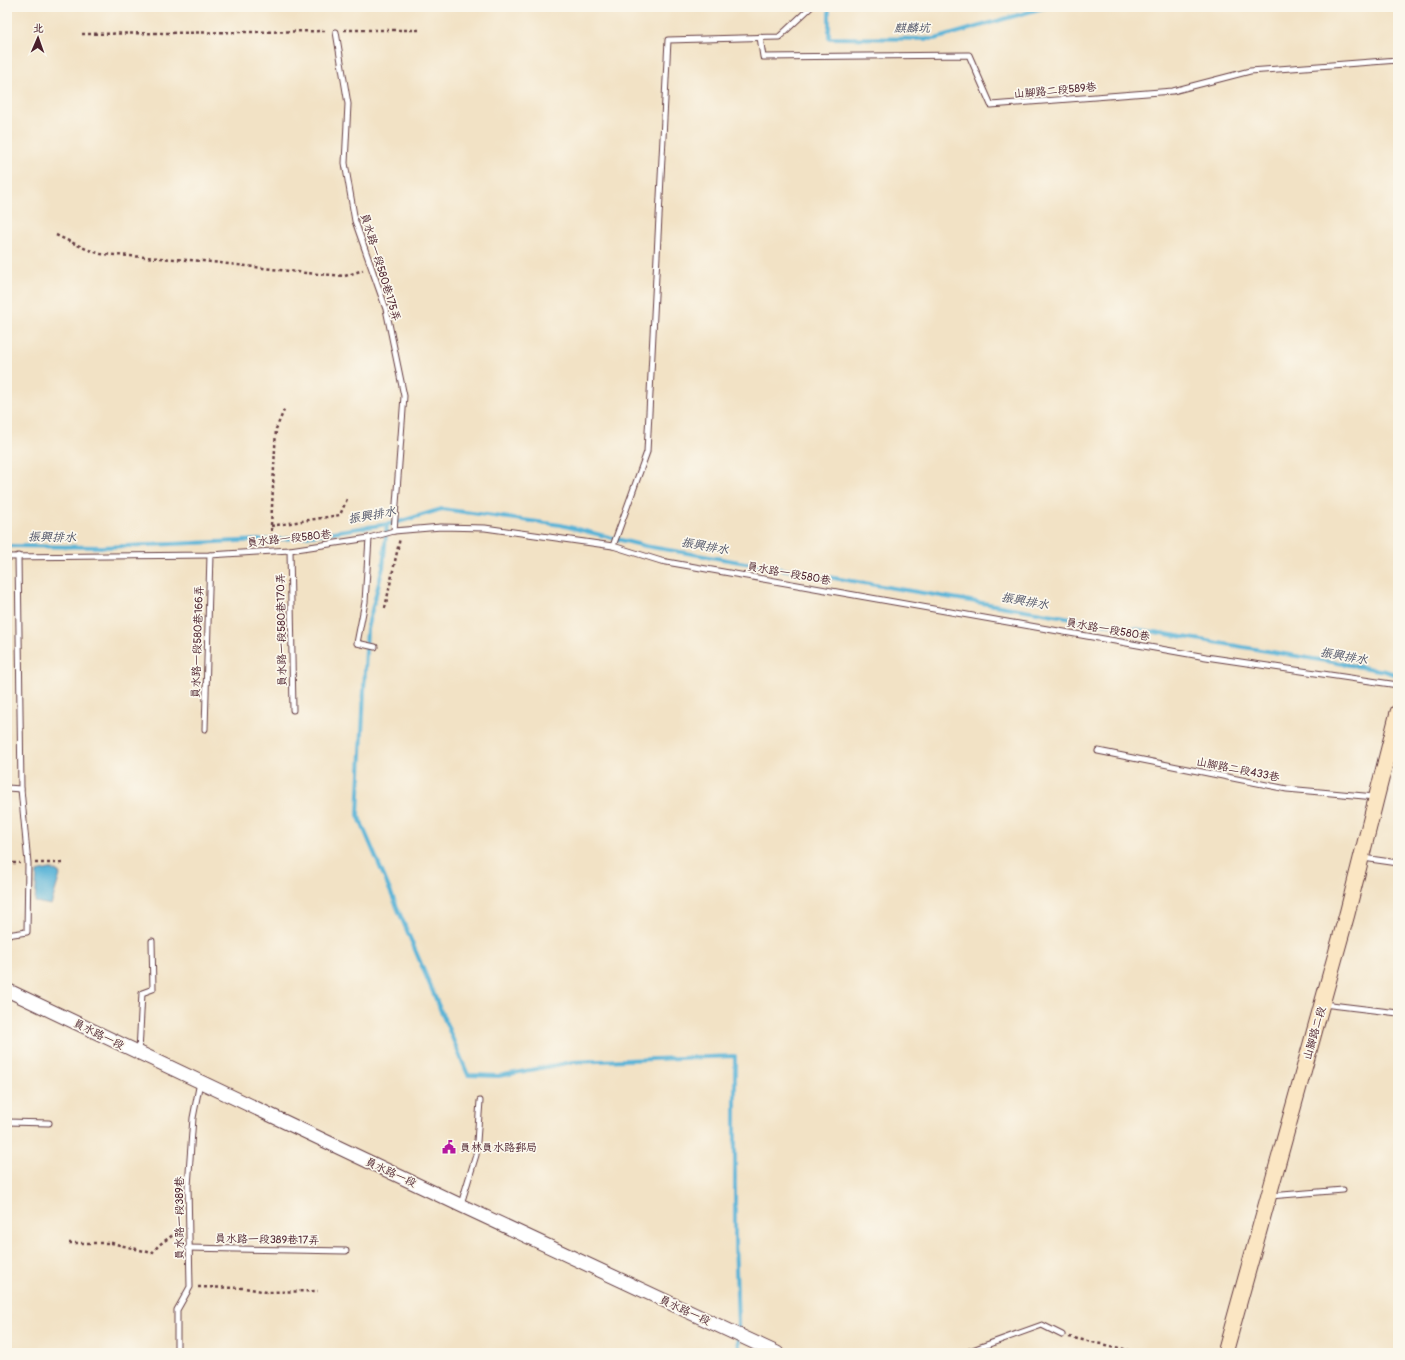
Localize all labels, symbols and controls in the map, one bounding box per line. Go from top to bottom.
north arrow [18,18,58,58]
water label: 麒麟坑 [894,21,932,36]
text: 北 [33,22,44,35]
street label: 山腳路二段589巷 [1013,80,1097,101]
street label: 員水路一段580巷175弄 [358,212,403,323]
water label: 振興排水 [347,504,398,527]
street label: 員水路一段580巷 [246,528,332,549]
water label: 振興排水 [28,530,77,545]
water label: 振興排水 [680,535,731,558]
street label: 員水路一段580巷 [746,560,832,587]
street label: 員水路一段580巷170弄 [274,573,289,687]
street label: 員水路一段580巷166弄 [189,585,206,699]
water label: 振興排水 [1000,590,1051,613]
street label: 員水路一段580巷 [1065,616,1151,643]
water label: 振興排水 [1319,645,1370,668]
street label: 山腳路二段433巷 [1195,755,1281,784]
street label: 山腳路二段 [1301,1005,1328,1061]
street label: 員水路一段 [71,1017,126,1052]
public building icon: 員林員水路郵局 [441,1139,457,1155]
place label: 員林員水路郵局 [460,1141,537,1154]
street label: 員水路一段 [363,1155,418,1190]
street label: 員水路一段389巷 [173,1176,186,1260]
street label: 員水路一段389巷17弄 [215,1232,319,1247]
street label: 員水路一段 [657,1293,712,1328]

